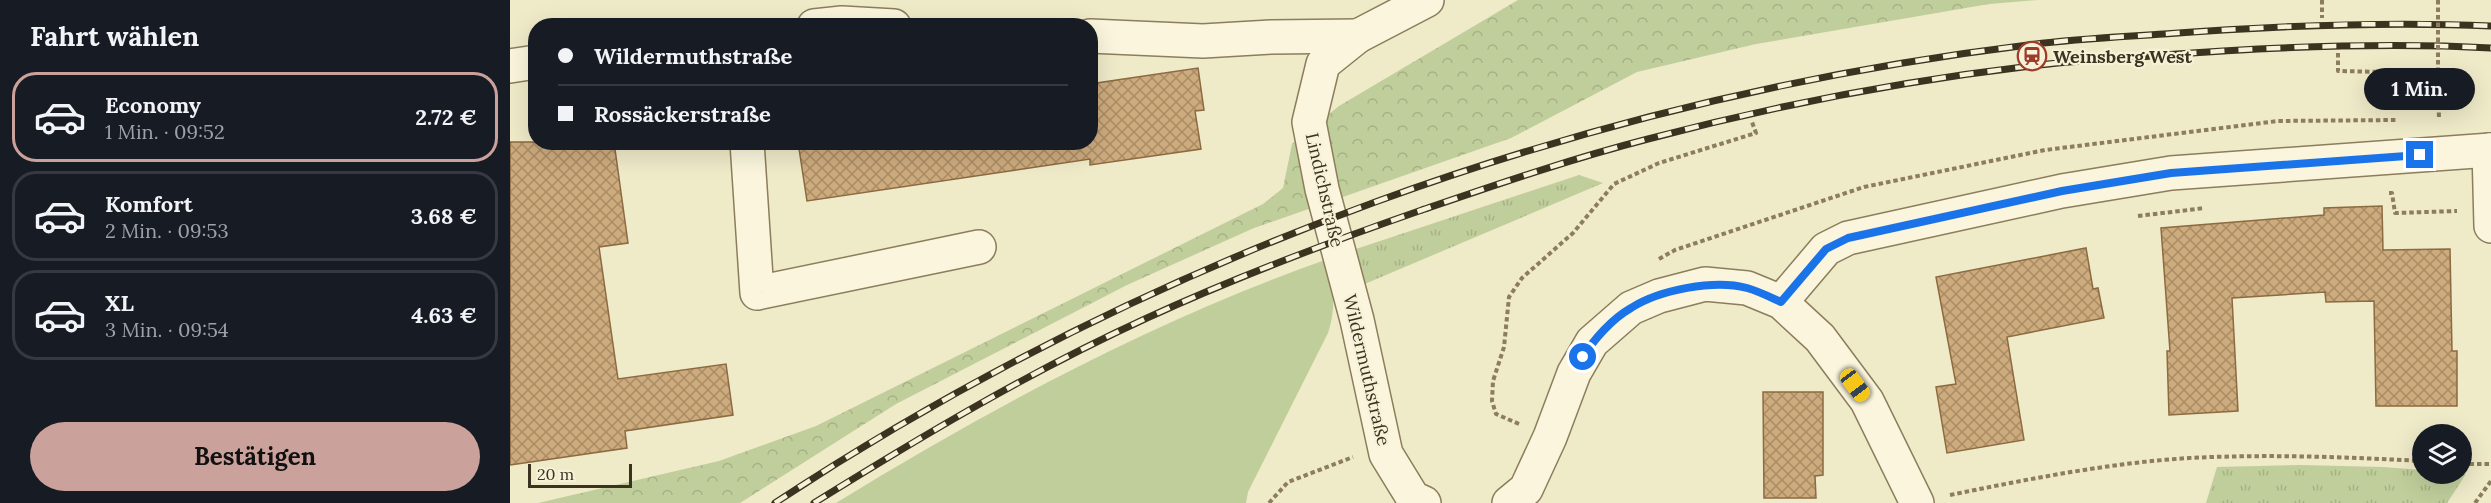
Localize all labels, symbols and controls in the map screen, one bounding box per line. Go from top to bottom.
text: Fahrt wählen [30,19,199,53]
station icon: Weinsberg West [2016,40,2048,72]
text: Wildermuthstraße [594,42,792,70]
place label: Weinsberg West [2053,45,2193,68]
callout: 1 Min. [2364,68,2476,110]
text: 1 Min. [2391,76,2448,101]
icon: car [33,90,87,144]
text: Economy [105,91,201,119]
text: Rossäckerstraße [594,100,771,128]
text: 2.72 € [415,103,477,131]
text: 1 Min. · 09:52 [105,119,225,144]
street label: Lindichstraße [1301,130,1349,250]
route end [2406,141,2433,168]
icon: car [33,189,87,243]
text: Komfort [105,190,193,218]
text: 3.68 € [411,202,477,230]
text: 2 Min. · 09:53 [105,218,229,243]
icon: car [33,288,87,342]
text: XL [105,289,134,317]
street label: Wildermuthstraße [1338,292,1396,448]
text: 4.63 € [411,301,477,329]
text: 3 Min. · 09:54 [105,317,229,342]
route start [1569,343,1596,370]
car [1837,365,1873,405]
button: Bestätigen [30,422,480,491]
map controls [2412,424,2472,484]
button: layers [2412,424,2472,484]
scale bar [528,461,632,488]
text: 20 m [537,464,574,484]

